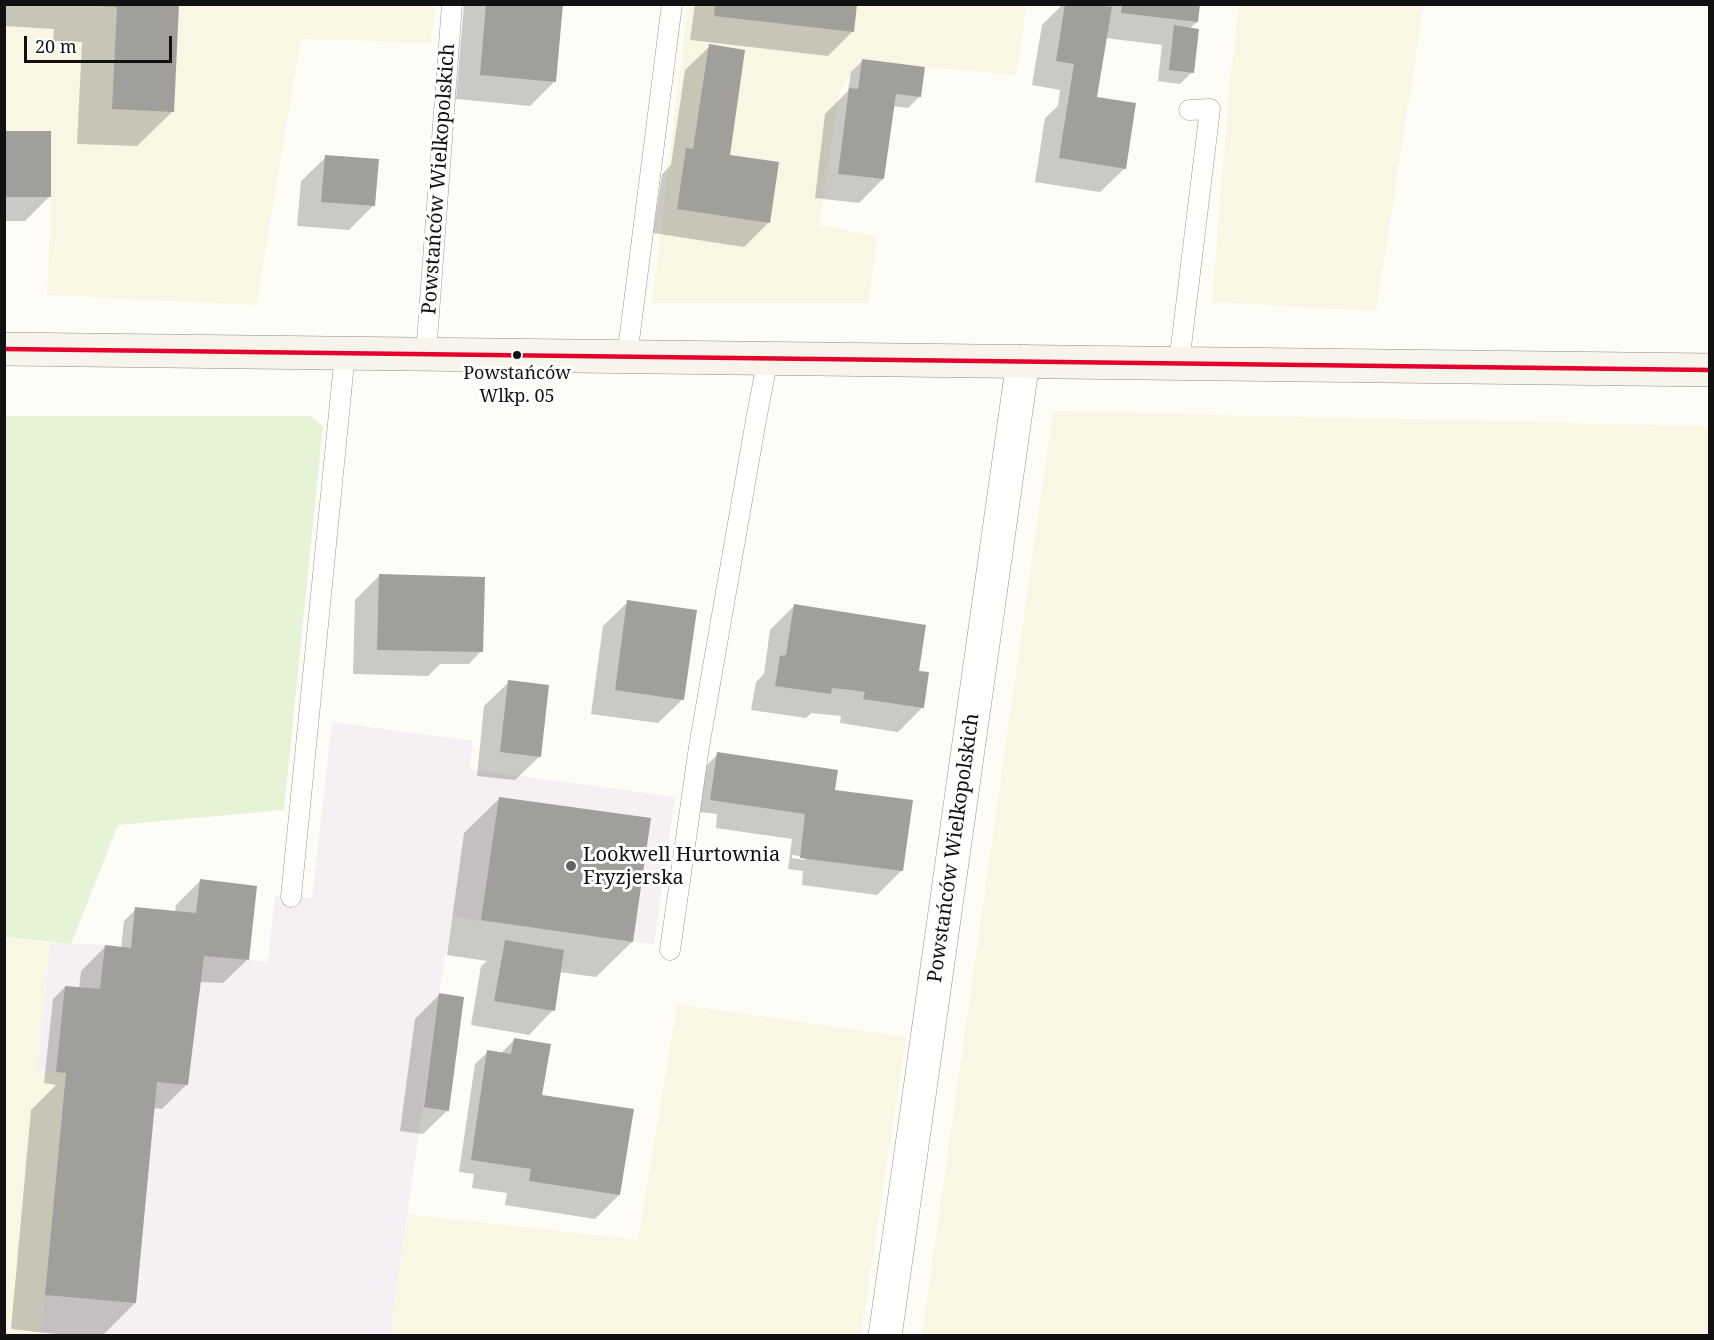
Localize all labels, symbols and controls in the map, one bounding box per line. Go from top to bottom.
scale bar [27,24,176,62]
text: 20 m [35,34,77,58]
street label: Powstańców Wielkopolskich [418,43,460,315]
marker: Powstańców Wlkp. 05 [511,349,523,361]
place label: Powstańców Wlkp. 05 [463,363,571,406]
street label: Powstańców Wielkopolskich [923,712,985,984]
place label: Lookwell Hurtownia Fryzjerska [583,843,780,890]
marker: Lookwell Hurtownia Fryzjerska [564,859,578,873]

